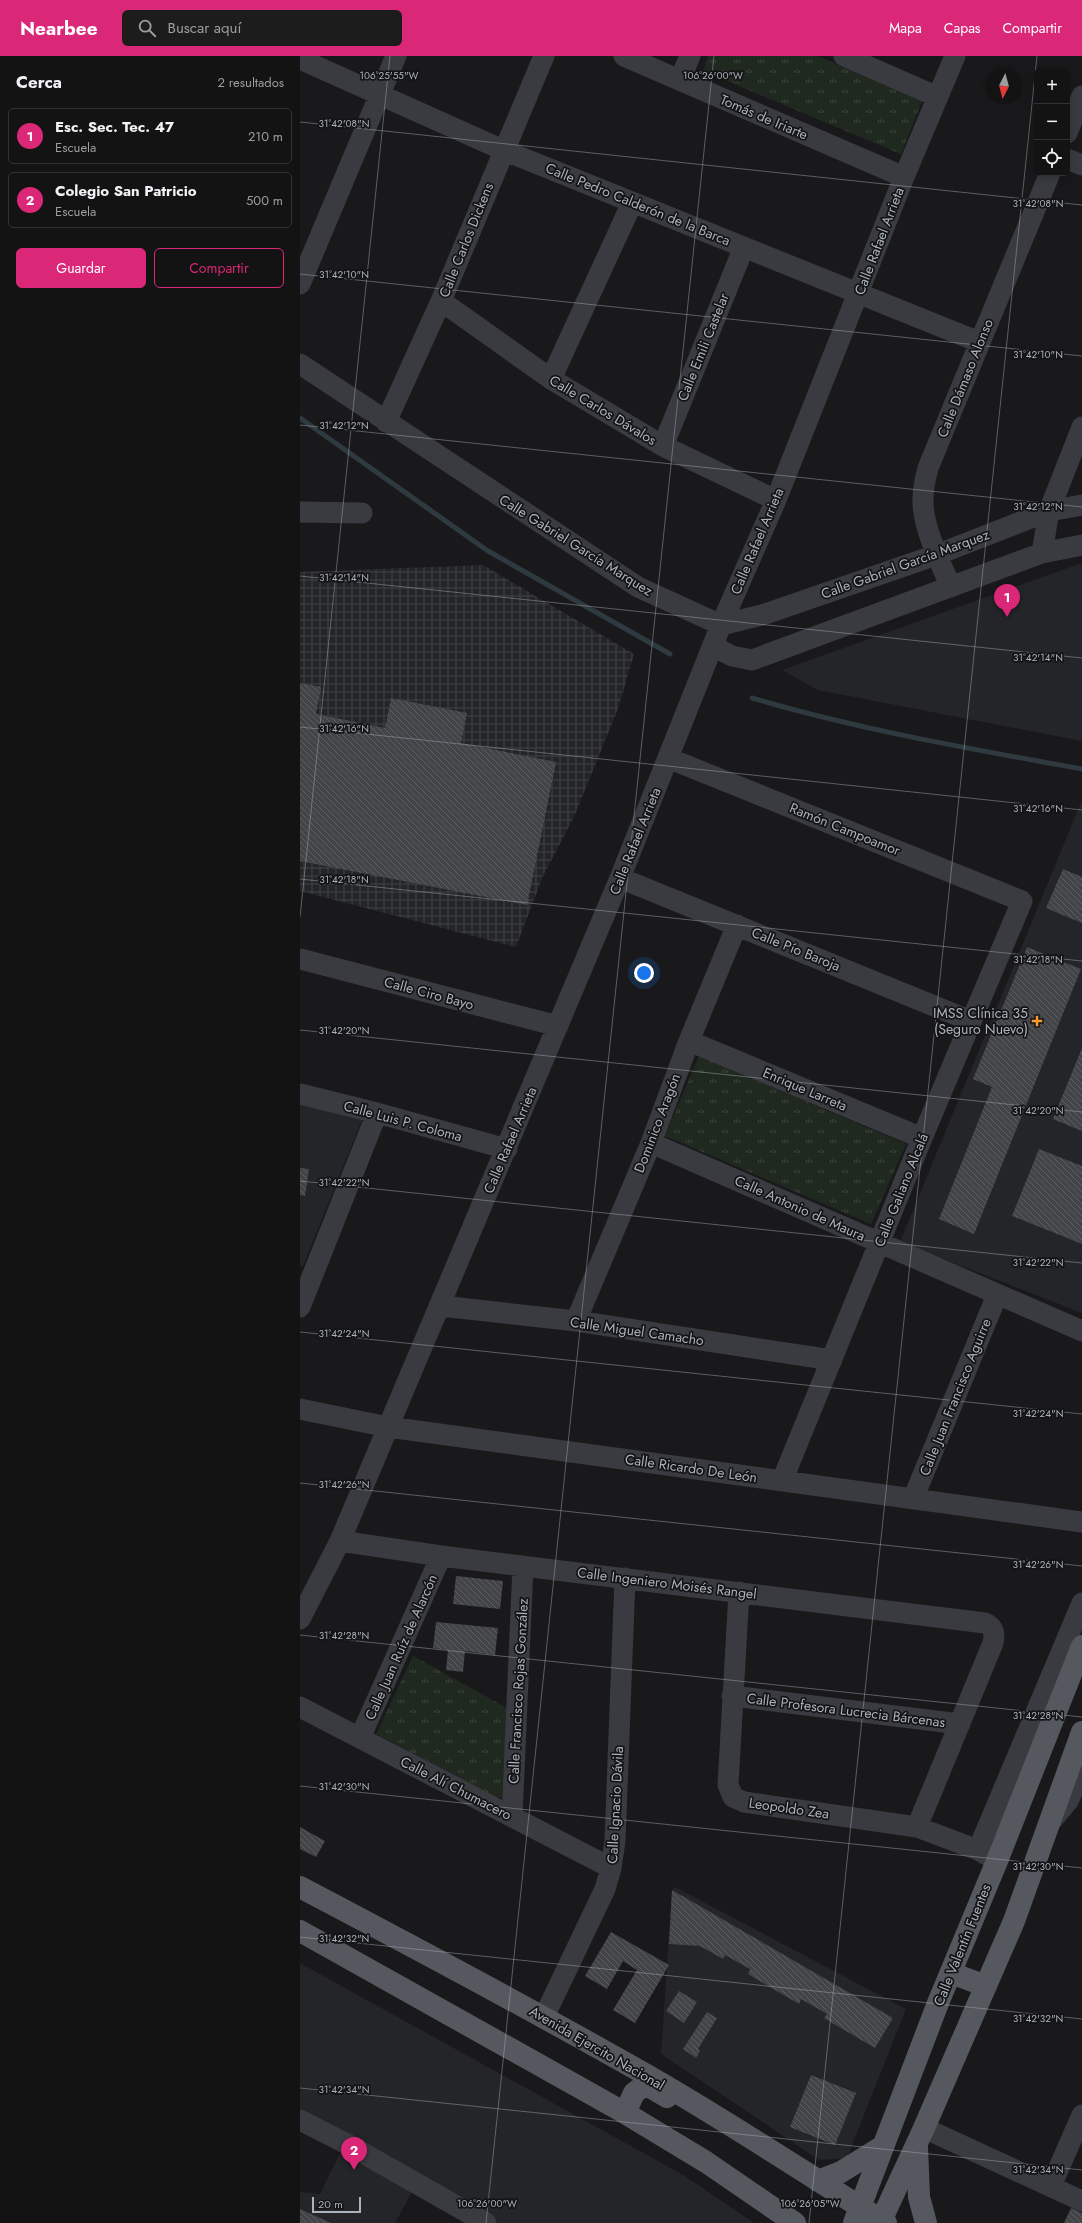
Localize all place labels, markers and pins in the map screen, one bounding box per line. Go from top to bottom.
pin: 1 [994,584,1020,617]
place label: IMSS Clínica 35 (Seguro Nuevo) [933,1003,1028,1039]
marker: IMSS Clínica 35 (Seguro Nuevo) [1031,1015,1043,1027]
pin: 2 [341,2137,367,2170]

